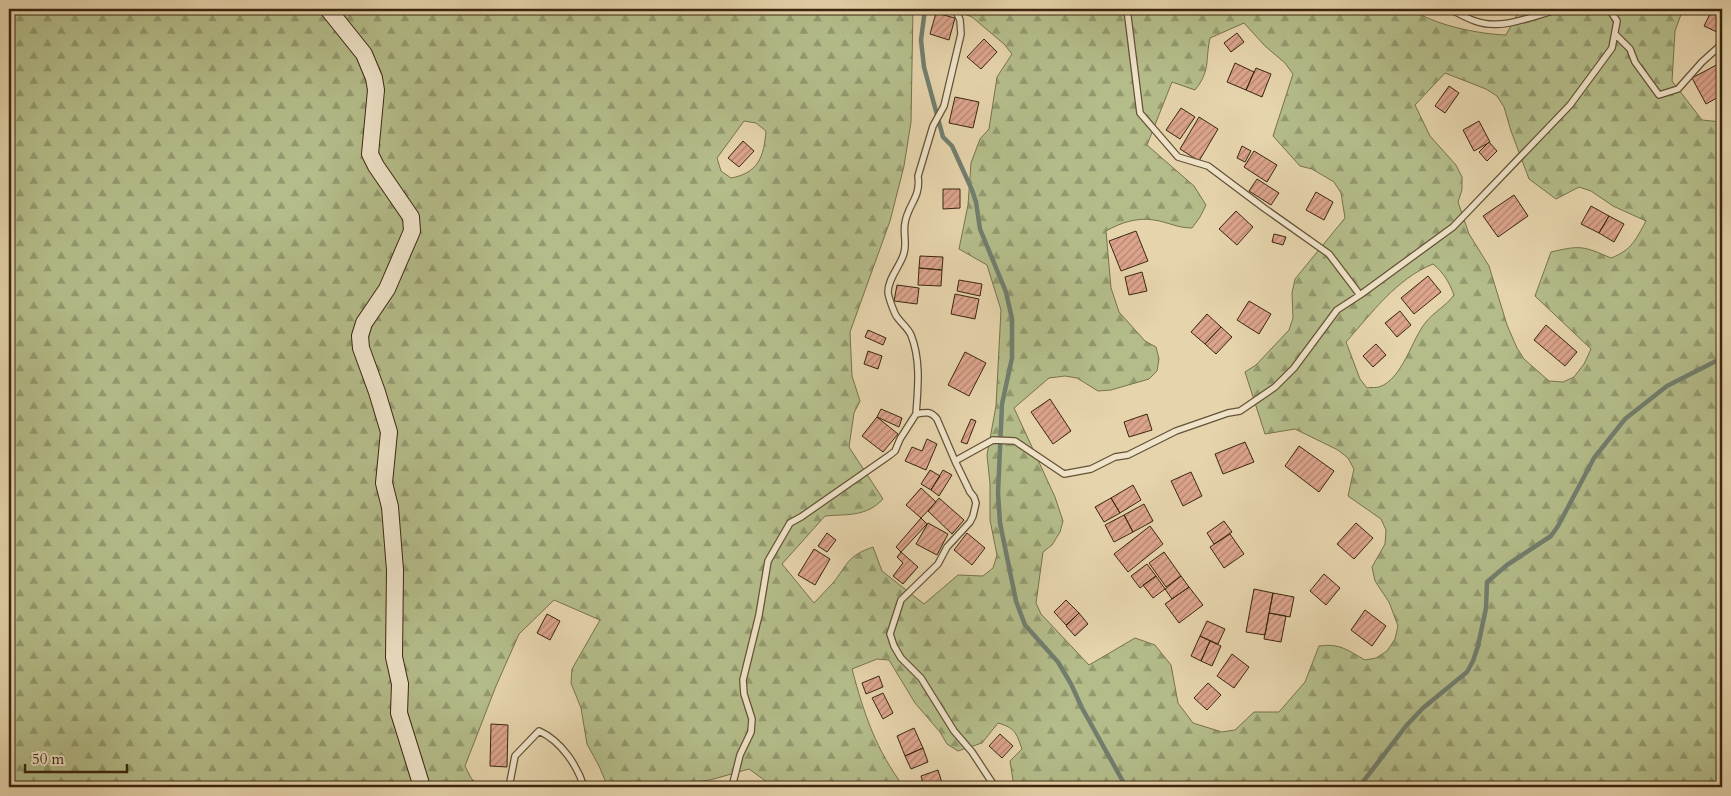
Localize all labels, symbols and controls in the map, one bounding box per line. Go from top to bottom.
scale bar [25,741,128,773]
text: 50 m [32,749,64,769]

